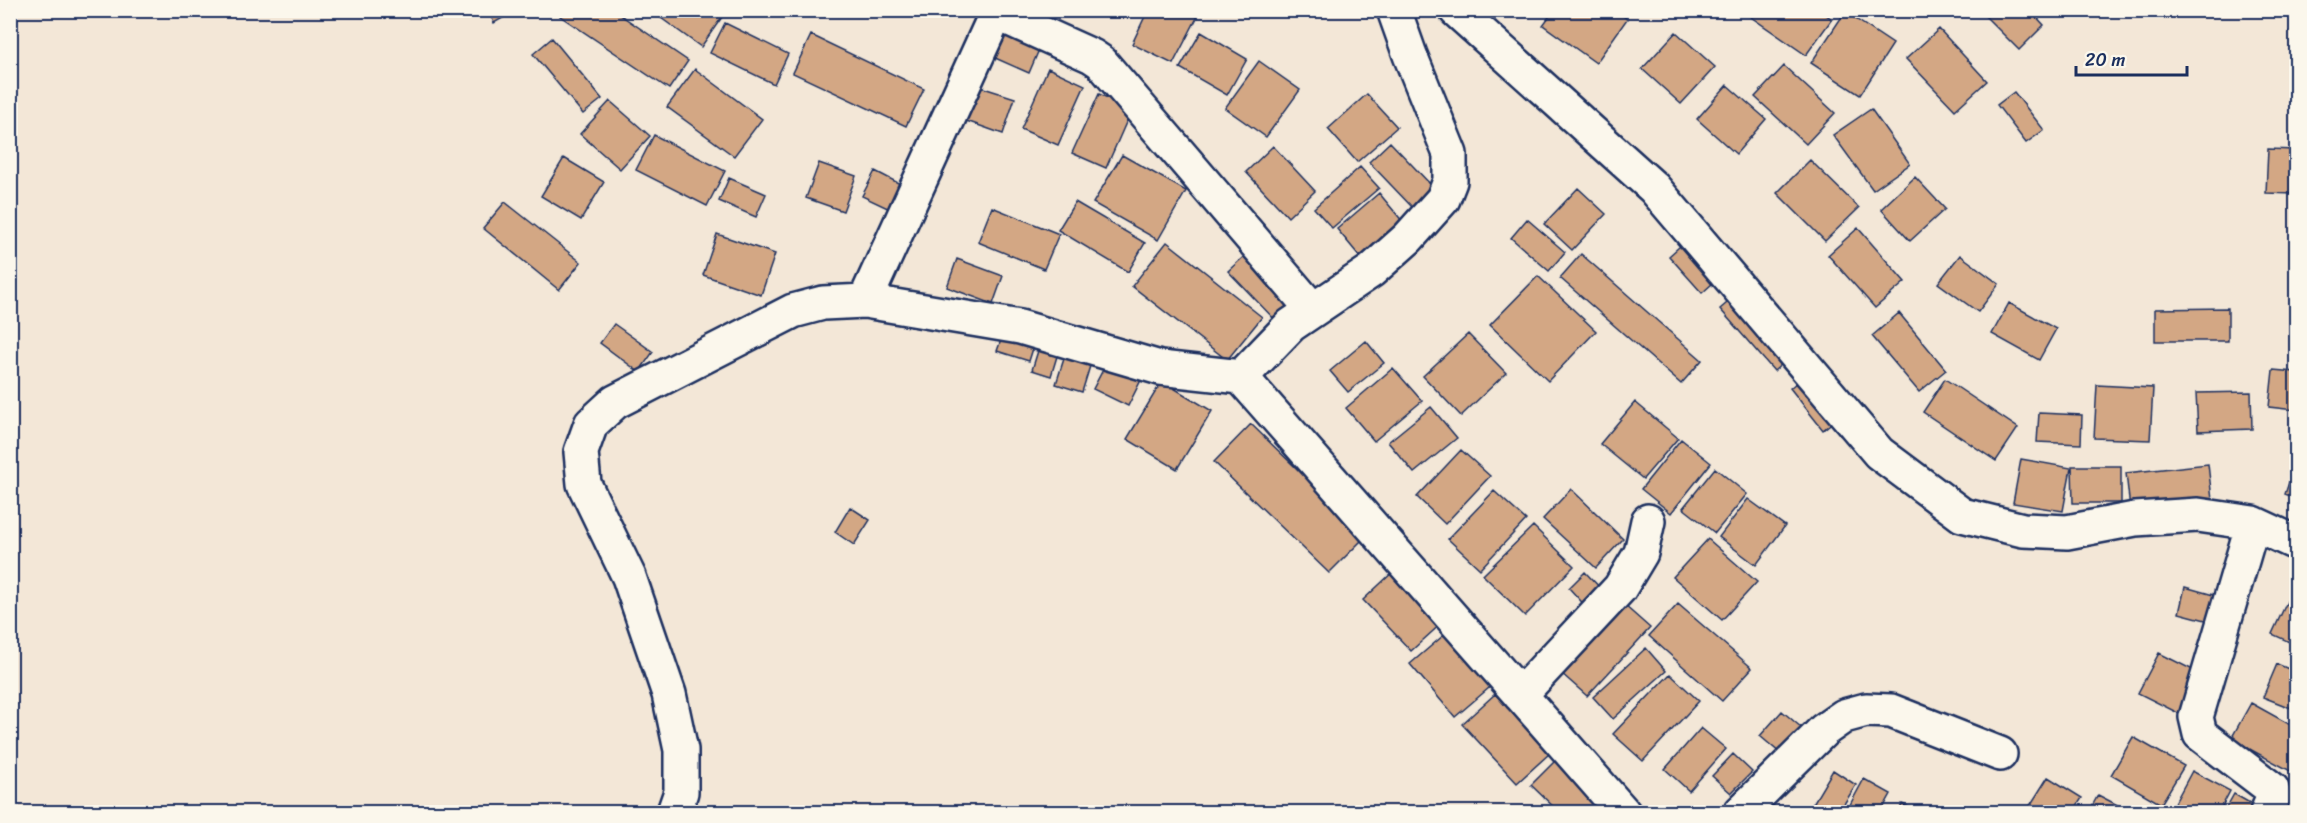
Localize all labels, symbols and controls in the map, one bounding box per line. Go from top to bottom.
scale bar [2076,39,2187,77]
text: 20 m [2085,44,2125,76]

